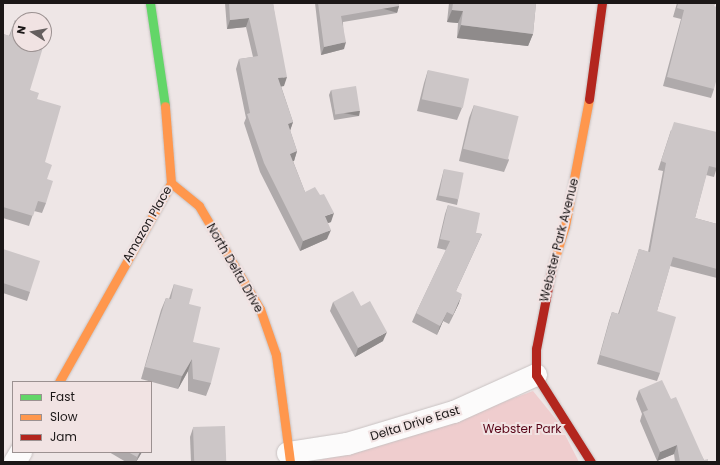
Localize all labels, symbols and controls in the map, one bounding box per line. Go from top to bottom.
north arrow [12,12,52,52]
text: N [13,24,30,35]
street label: Webster Park Avenue [537,177,581,303]
street label: Amazon Place [119,183,175,265]
street label: North Delta Drive [204,221,266,315]
legend [12,381,152,453]
text: Fast [50,388,75,405]
street label: Delta Drive East [369,403,461,443]
text: Slow [50,408,78,425]
park label: Webster Park [483,422,561,436]
text: Jam [50,428,77,445]

